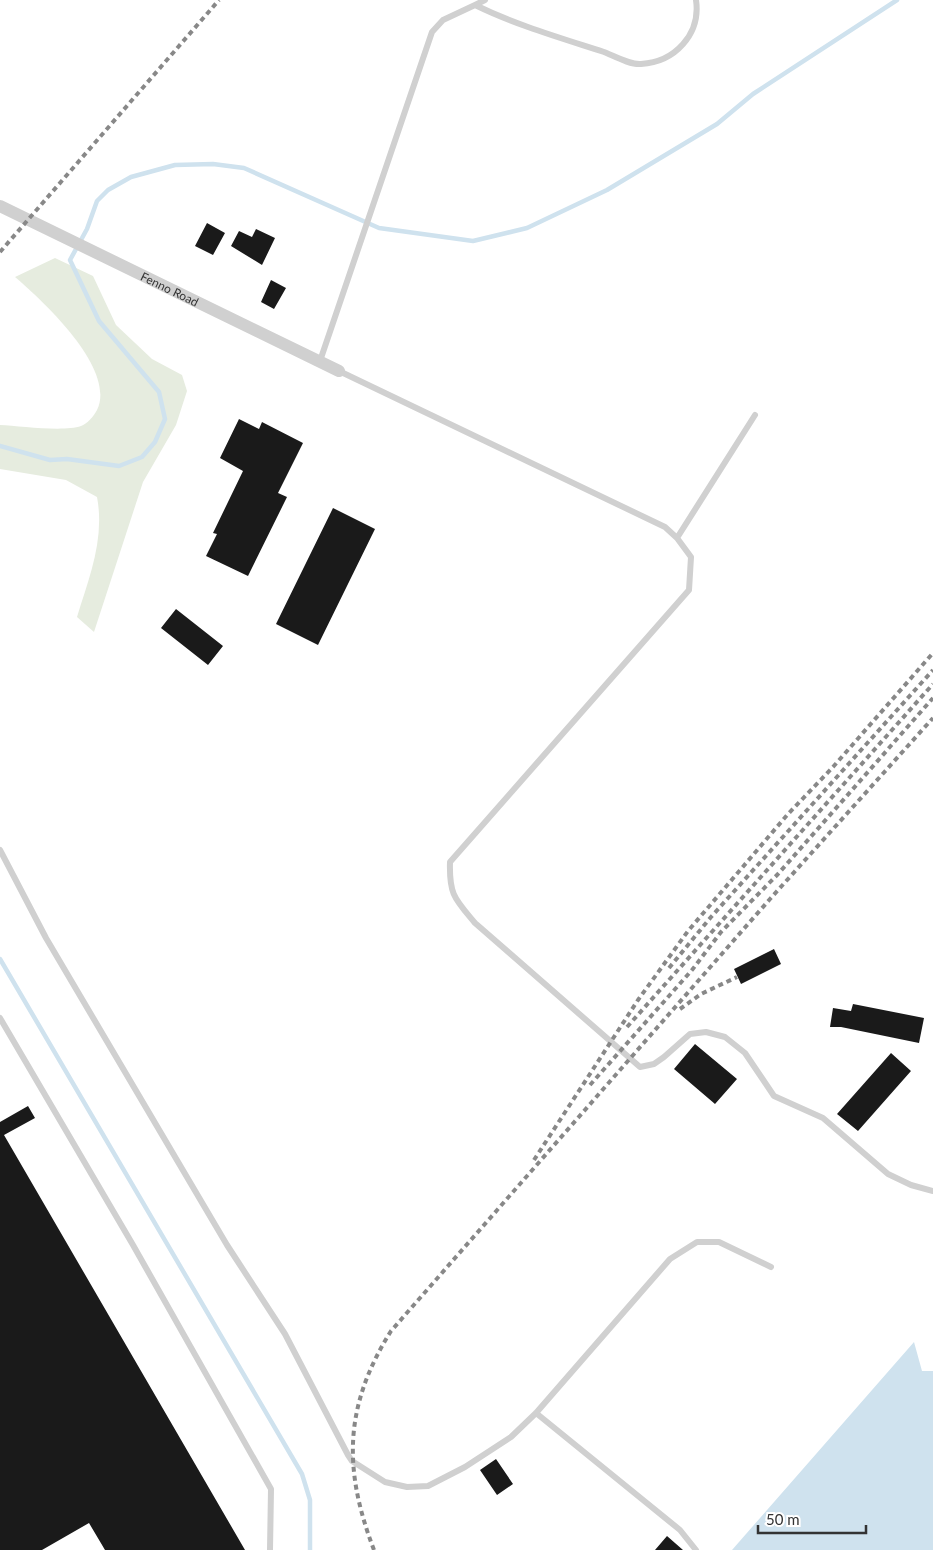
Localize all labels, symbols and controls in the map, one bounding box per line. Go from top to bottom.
street label: Fenno Road [139,268,201,309]
scale bar [758,1502,866,1534]
text: 50 m [766,1510,800,1528]

